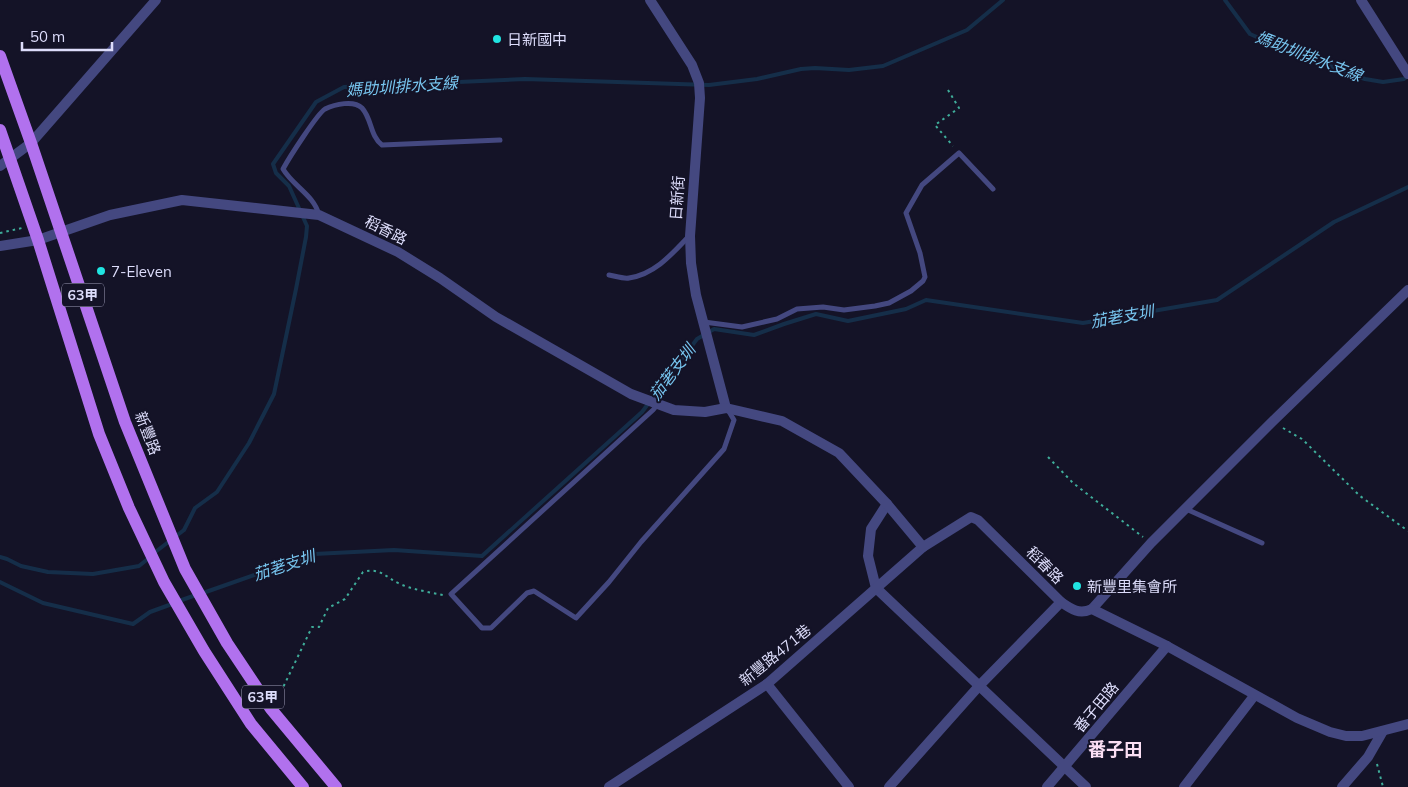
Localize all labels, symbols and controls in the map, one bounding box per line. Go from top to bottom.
scale bar [22,20,112,52]
text: 50 m [30,27,65,46]
water label: 媽助圳排水支線 [1253,27,1367,86]
place label: 日新國中 [507,30,567,49]
marker: 日新國中 [491,33,503,45]
water label: 媽助圳排水支線 [345,72,461,100]
street label: 日新街 [666,175,688,221]
street label: 稻香路 [362,211,410,249]
place label: 7-Eleven [111,262,172,281]
marker: 7-Eleven [95,265,107,277]
road number: 63甲 [62,284,104,306]
water label: 茄荖支圳 [1089,300,1157,331]
water label: 茄荖支圳 [645,339,700,404]
street label: 新豐路 [131,409,165,457]
street label: 稻春路 [1022,542,1068,588]
water label: 茄荖支圳 [250,545,319,584]
place label: 新豐里集會所 [1087,577,1177,596]
marker: 新豐里集會所 [1071,580,1083,592]
street label: 新豐路471巷 [735,620,815,690]
street label: 番子田路 [1069,678,1123,736]
road number: 63甲 [242,686,284,709]
district label: 番子田 [1088,738,1142,761]

